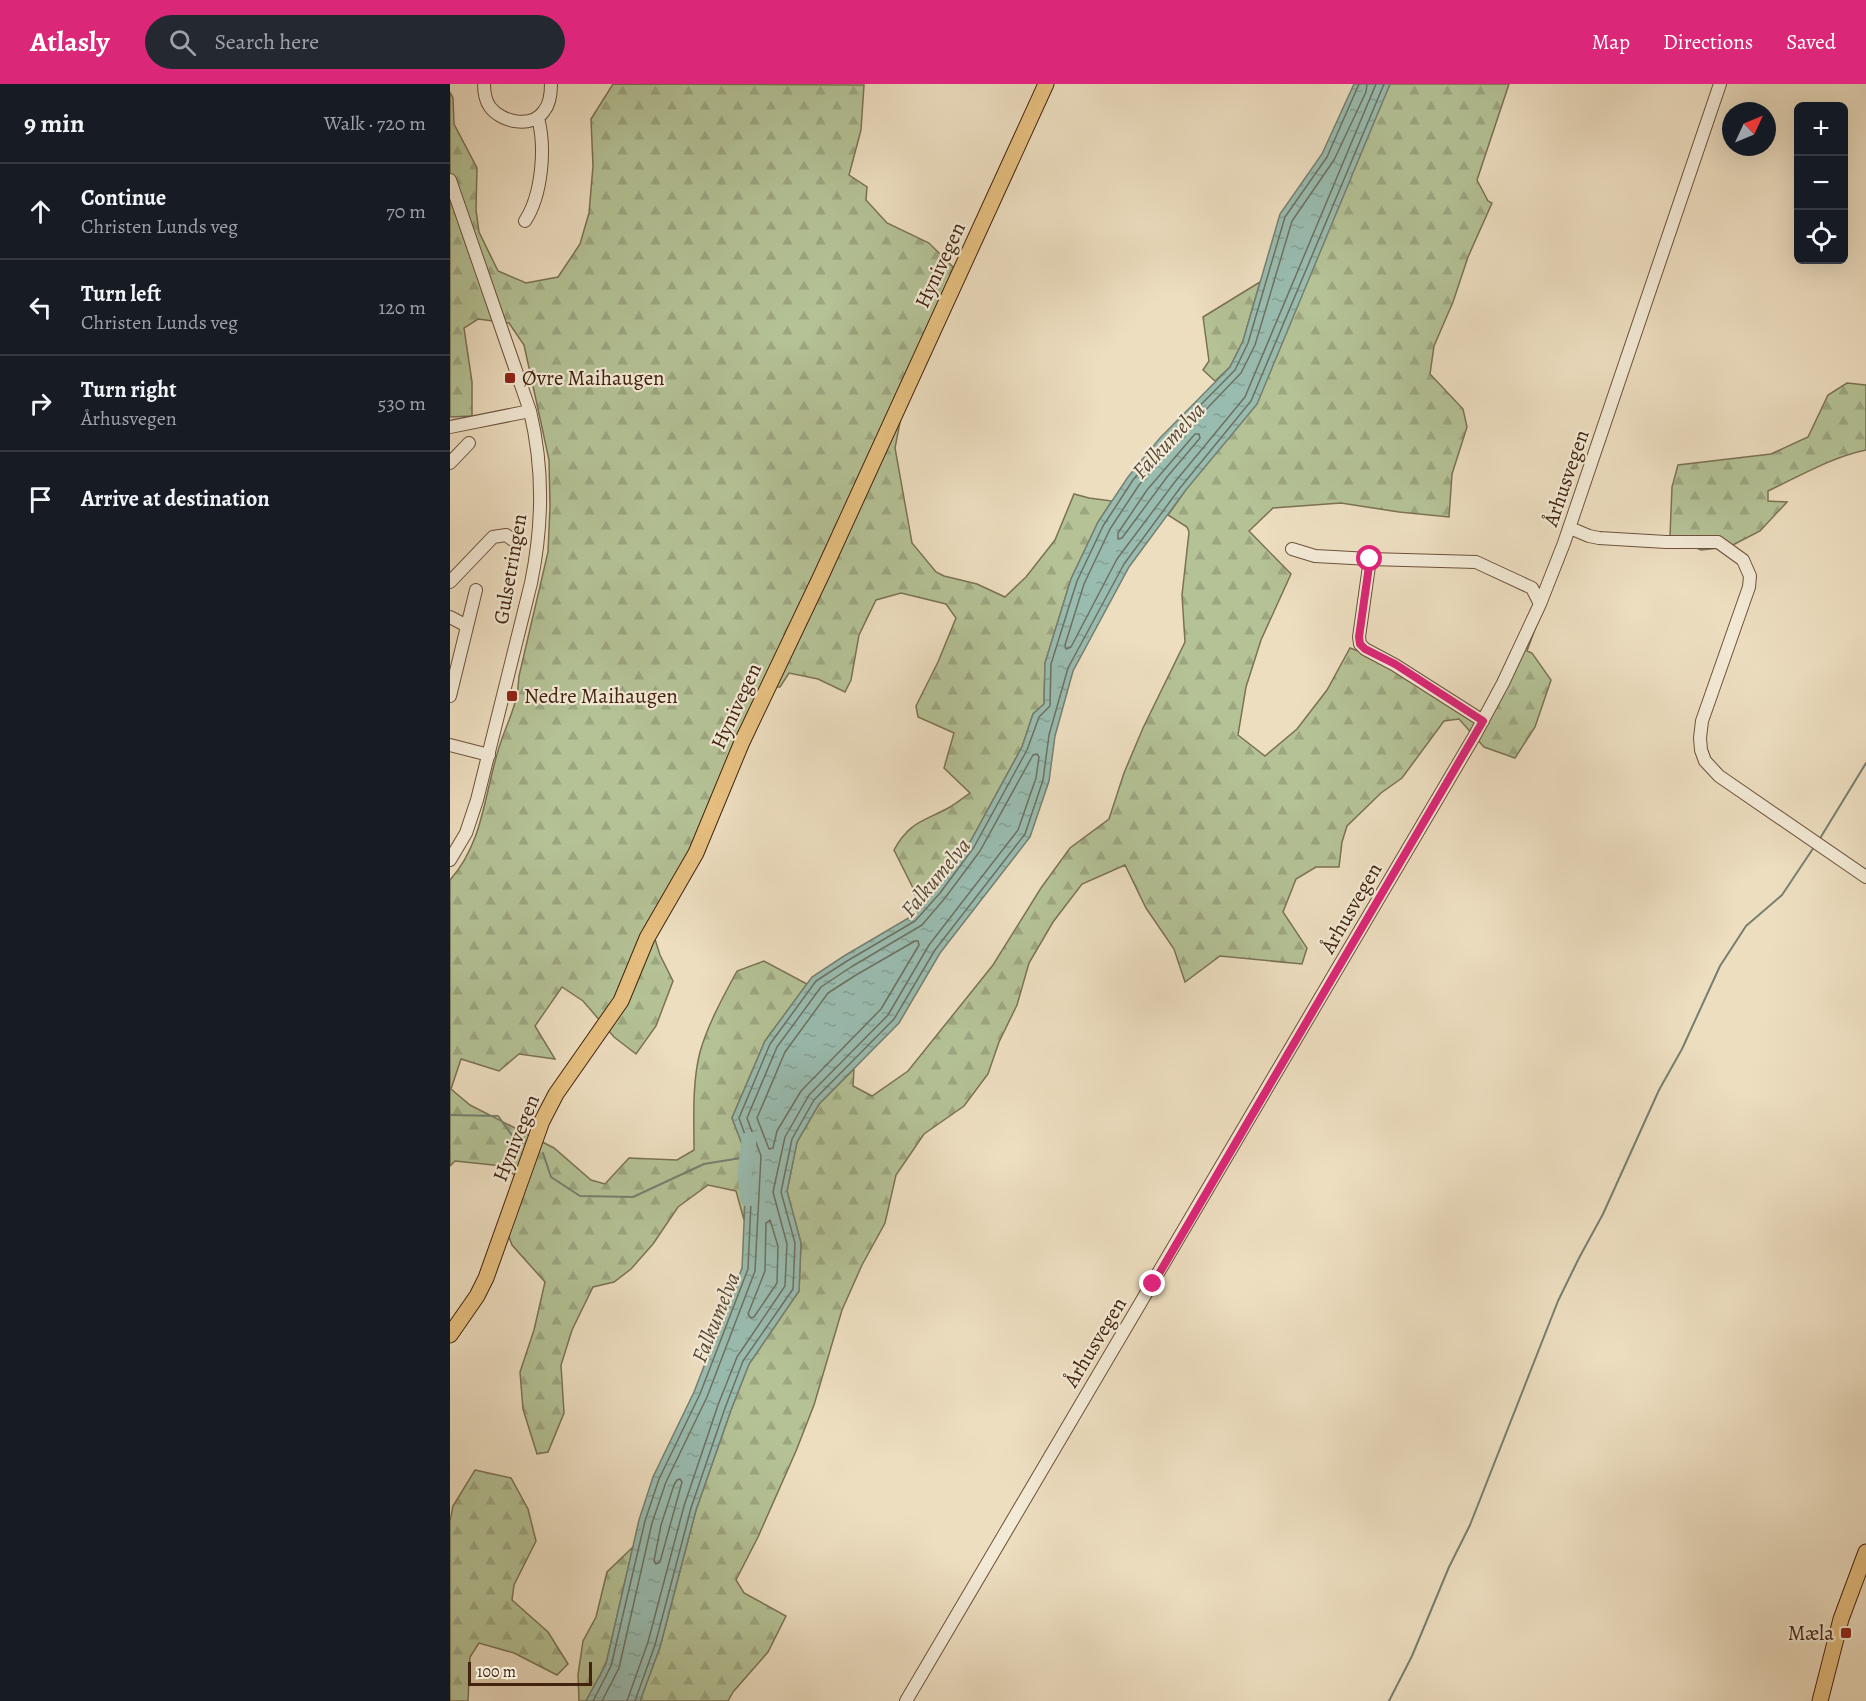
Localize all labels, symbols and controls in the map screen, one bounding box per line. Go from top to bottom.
search box [145,15,565,69]
text: Atlasly [30,23,109,61]
icon: search [166,26,199,59]
text: Search here [214,27,319,57]
text: Map [1592,28,1630,56]
text: Directions [1663,28,1753,56]
text: Saved [1786,28,1836,56]
north arrow [1722,102,1776,156]
map controls [1794,102,1848,264]
button: + [1794,102,1848,156]
text: 9 min [24,106,85,141]
text: Walk · 720 m [324,110,426,137]
button: − [1794,156,1848,210]
text: Continue [81,183,166,213]
icon: ahead [24,195,57,228]
text: 70 m [386,198,426,225]
button: locate [1794,210,1848,264]
text: Christen Lunds veg [81,213,238,240]
street label: Hynivegen [908,218,972,312]
text: Turn left [81,279,161,309]
icon: left [24,291,57,324]
text: 120 m [378,294,426,321]
text: Christen Lunds veg [81,309,238,336]
place label: Øvre Maihaugen [522,364,665,392]
marker: Øvre Maihaugen [503,371,517,385]
text: Turn right [81,375,177,405]
icon: right [24,387,57,420]
text: 530 m [378,390,426,417]
water label: Falkumelva [1125,396,1212,486]
text: Århusvegen [81,405,177,432]
street label: Århusvegen [1536,426,1596,531]
icon: arrive [24,483,57,516]
text: Arrive at destination [81,484,270,514]
street label: Gulsetringen [487,512,533,626]
route start [1356,545,1382,571]
street label: Hynivegen [704,659,768,753]
place label: Nedre Maihaugen [524,682,678,710]
marker: Nedre Maihaugen [505,689,519,703]
water label: Falkumelva [894,832,978,924]
street label: Århusvegen [1313,857,1388,959]
street label: Hynivegen [486,1090,546,1186]
water label: Falkumelva [684,1268,748,1367]
route end [1139,1270,1165,1296]
street label: Århusvegen [1057,1292,1133,1393]
place label: Mæla [1788,1619,1834,1647]
marker: Mæla [1839,1626,1853,1640]
scale bar [468,1659,592,1686]
text: 100 m [477,1661,516,1683]

